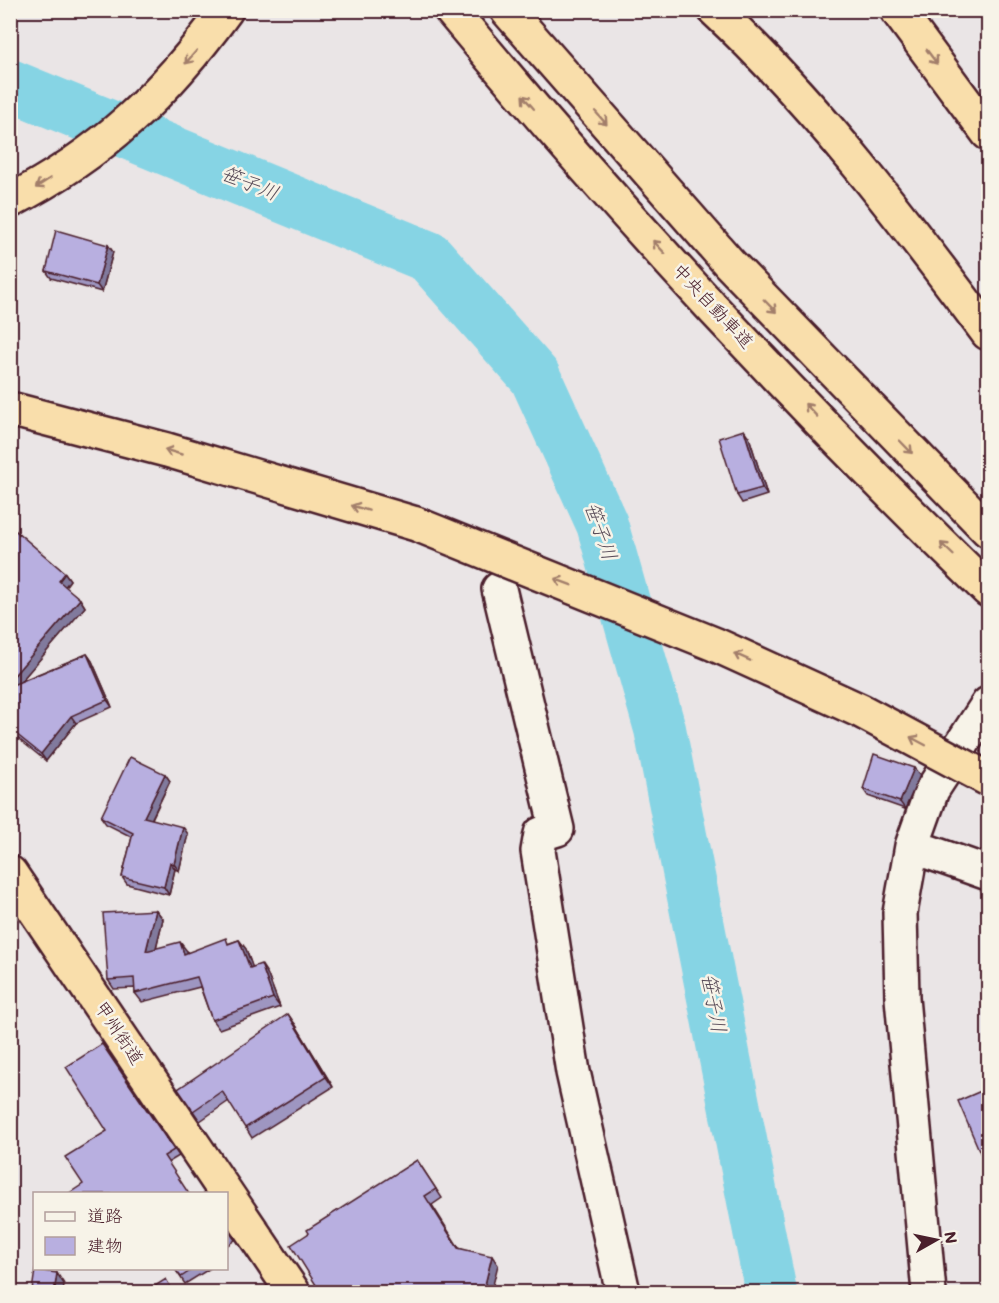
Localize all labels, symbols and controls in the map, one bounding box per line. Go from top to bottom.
one-way arrow [184,49,198,64]
one-way arrow [925,49,938,65]
one-way arrow [521,95,535,110]
one-way arrow [594,110,607,126]
water label: 笹子川 [218,159,283,205]
one-way arrow [35,177,52,189]
one-way arrow [652,240,666,255]
street label: 中央自動車道 [668,258,759,353]
one-way arrow [763,299,778,314]
one-way arrow [803,402,818,417]
one-way arrow [898,439,913,454]
one-way arrow [164,446,183,457]
water label: 笹子川 [580,498,624,563]
one-way arrow [351,502,370,513]
one-way arrow [939,542,954,557]
one-way arrow [554,575,572,586]
one-way arrow [734,651,752,663]
one-way arrow [910,735,928,747]
water label: 笹子川 [696,971,733,1035]
street label: 甲州街道 [90,996,150,1069]
legend [33,1192,228,1270]
text: 道路 [87,1203,123,1227]
north arrow [906,1210,966,1270]
text: N [940,1230,963,1245]
text: 建物 [87,1233,123,1257]

